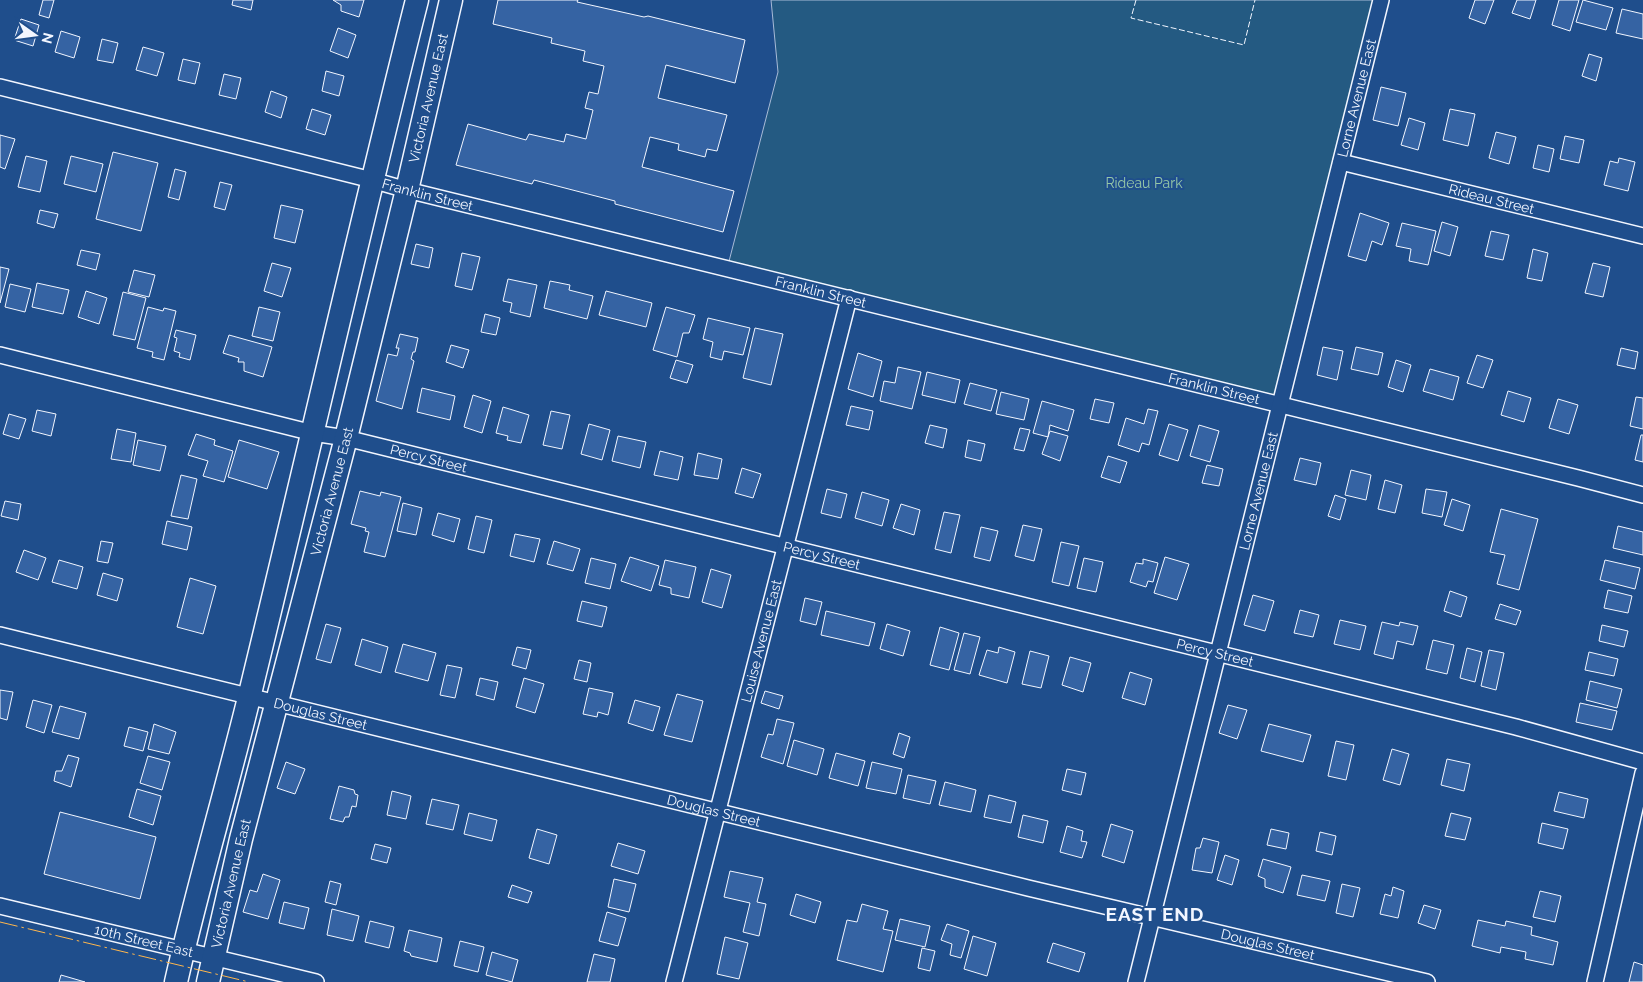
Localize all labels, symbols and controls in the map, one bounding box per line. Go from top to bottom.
north arrow [10,10,60,60]
text: N [39,31,57,45]
street label: Victoria Avenue East [406,32,451,164]
street label: Lorne Avenue East [1334,37,1379,159]
street label: Franklin Street [380,175,475,214]
park label: Rideau Park [1105,175,1183,191]
street label: Rideau Street [1447,181,1536,217]
street label: Franklin Street [774,273,868,311]
street label: Franklin Street [1167,370,1262,407]
street label: Victoria Avenue East [308,425,356,557]
street label: Lorne Avenue East [1236,430,1281,552]
street label: Percy Street [388,441,469,476]
street label: Percy Street [782,538,862,573]
street label: Louise Avenue East [738,578,785,704]
street label: Percy Street [1175,635,1255,670]
street label: Douglas Street [272,695,369,733]
street label: Douglas Street [665,791,763,830]
street label: Victoria Avenue East [208,817,254,950]
district label: EAST END [1106,903,1204,925]
street label: 10th Street East [93,921,195,960]
street label: Douglas Street [1219,926,1317,963]

